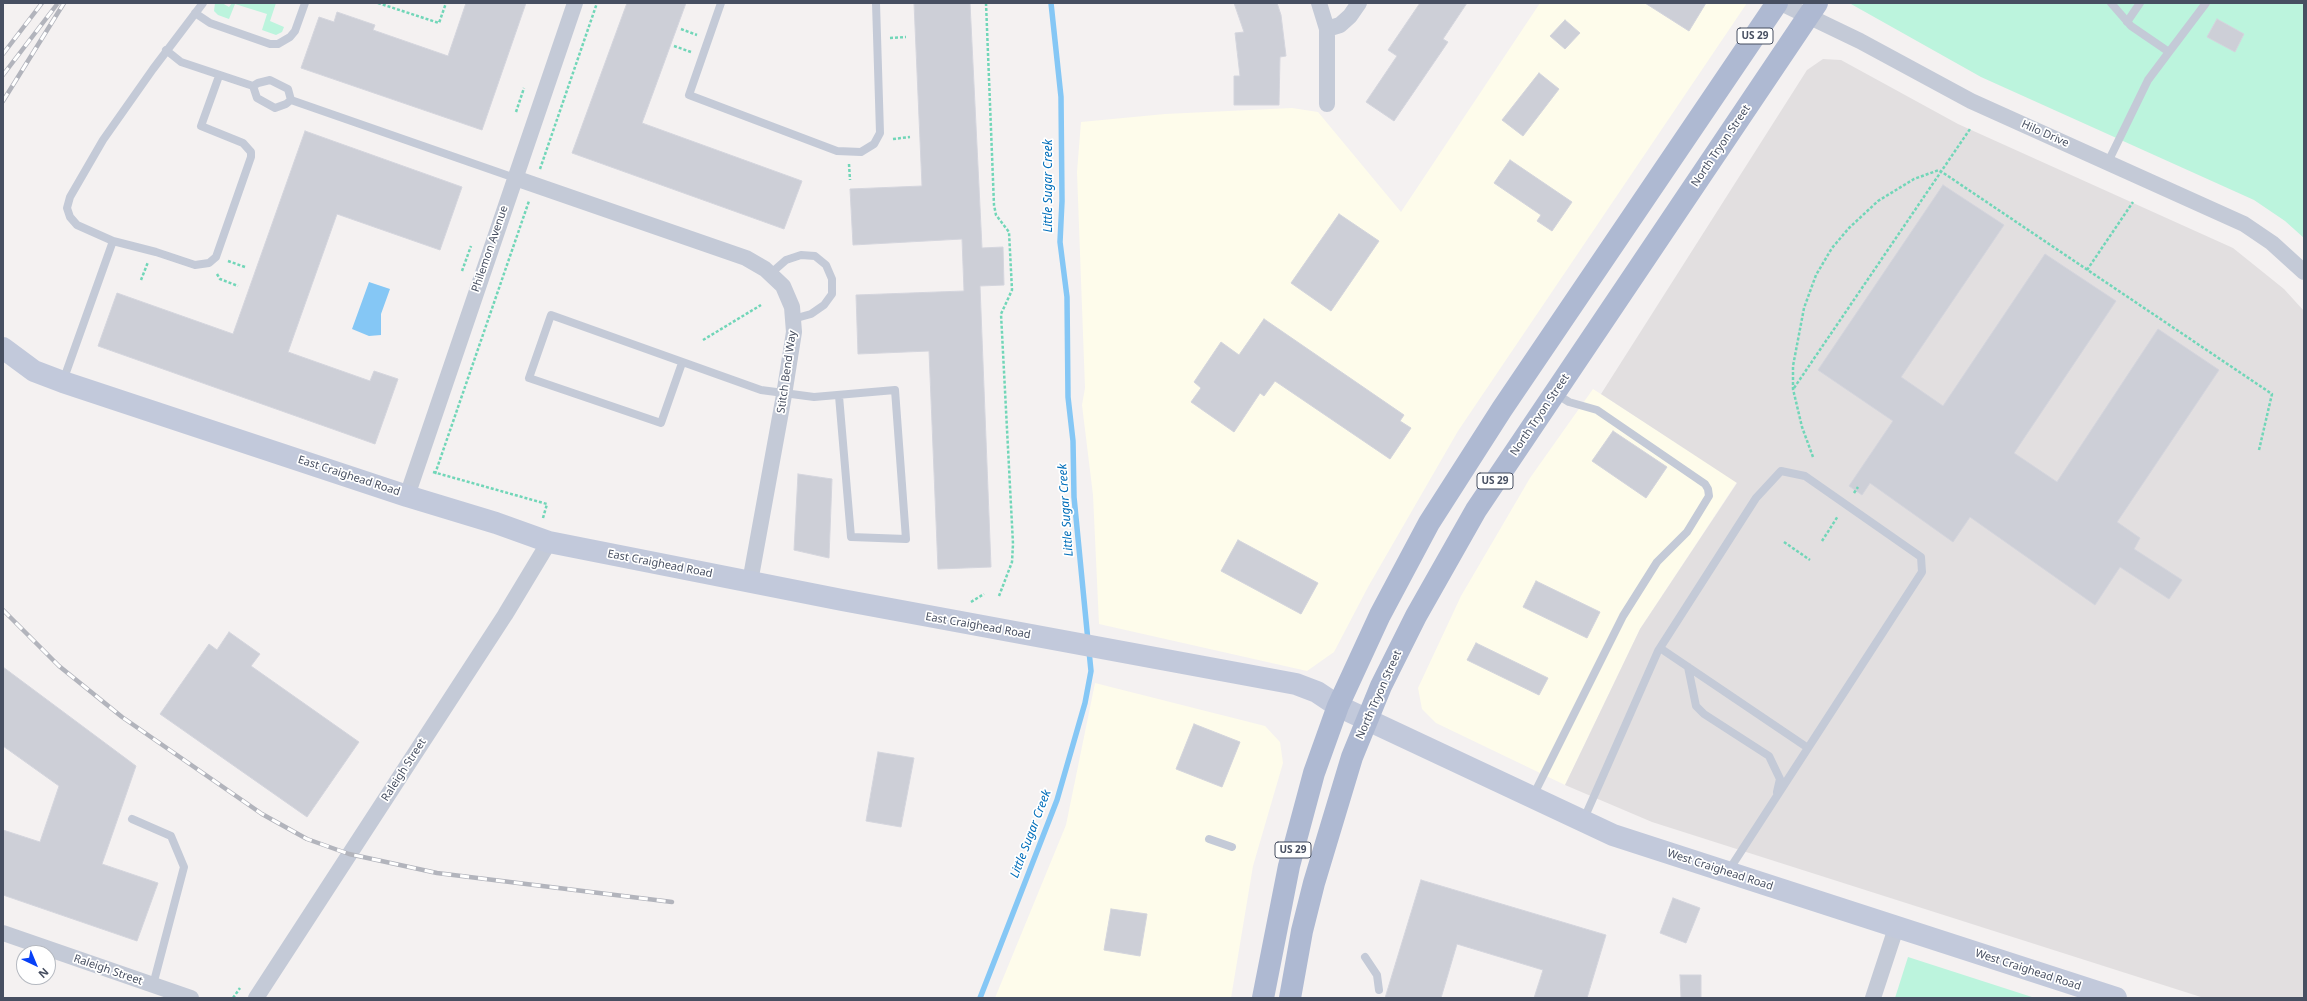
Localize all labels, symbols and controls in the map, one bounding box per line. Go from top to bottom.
road number: US 29 [1737,28,1773,44]
street label: North Tryon Street [1689,103,1753,189]
street label: Hilo Drive [2019,118,2071,150]
water label: Little Sugar Creek [1042,139,1056,233]
street label: Philemon Avenue [469,204,511,294]
street label: Stitch Bend Way [775,330,799,414]
street label: North Tryon Street [1508,372,1572,458]
street label: East Craighead Road [296,453,402,499]
water label: Little Sugar Creek [1056,463,1076,557]
road number: US 29 [1477,473,1513,489]
street label: East Craighead Road [606,547,714,581]
street label: East Craighead Road [924,610,1032,642]
street label: North Tryon Street [1353,648,1405,742]
street label: Raleigh Street [379,736,429,804]
water label: Little Sugar Creek [1008,788,1054,880]
road number: US 29 [1275,842,1311,858]
street label: West Craighead Road [1665,847,1775,893]
north arrow [16,945,56,985]
street label: West Craighead Road [1973,947,2083,993]
street label: Raleigh Street [72,952,144,988]
text: N [36,965,52,982]

